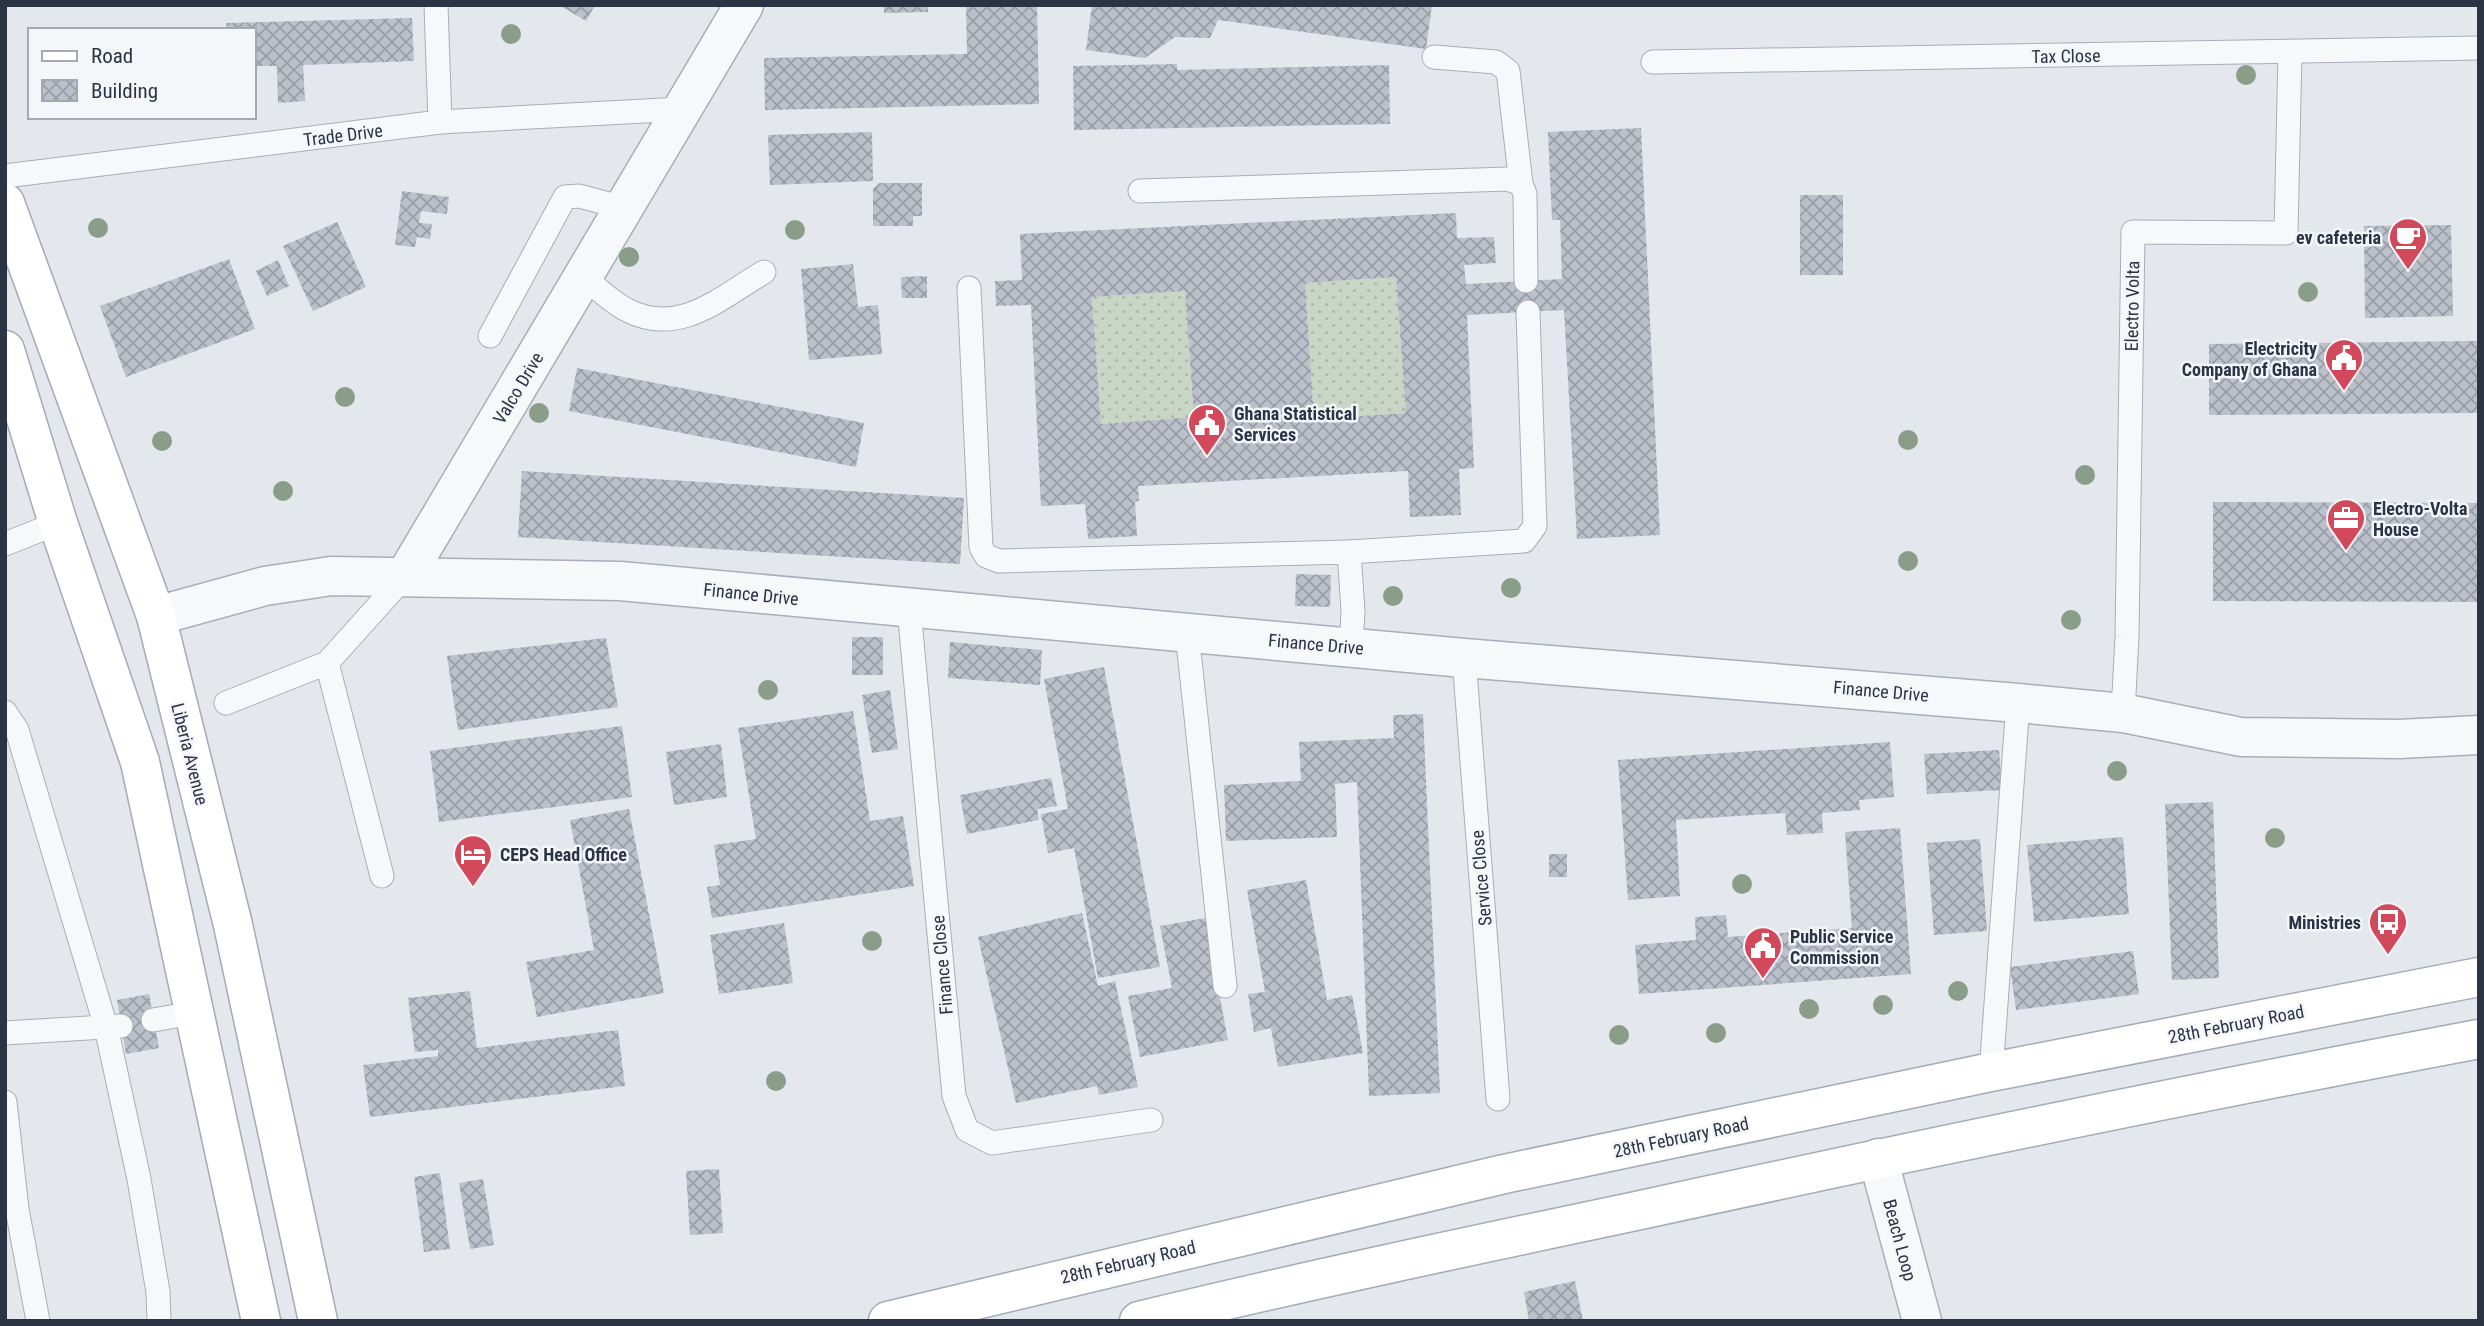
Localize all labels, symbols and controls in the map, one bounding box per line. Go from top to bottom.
legend [28,28,256,119]
text: Road [91,44,133,68]
street label: Tax Close [2031,45,2101,67]
text: Building [91,79,158,103]
street label: Trade Drive [302,120,384,150]
cafe icon: ev cafeteria [2387,216,2429,271]
place label: ev cafeteria [2296,227,2381,248]
street label: Electro Volta [2121,261,2143,351]
public building icon: Electricity Company of Ghana [2323,337,2365,392]
place label: Electricity Company of Ghana [2182,338,2317,380]
street label: Valco Drive [488,348,548,428]
public building icon: Ghana Statistical Services [1186,402,1228,457]
place label: Ghana Statistical Services [1234,403,1357,445]
office icon: Electro-Volta House [2325,497,2367,552]
place label: Electro-Volta House [2373,498,2467,540]
street label: Finance Drive [702,579,800,609]
street label: Finance Drive [1267,629,1365,659]
street label: Finance Drive [1832,676,1930,706]
street label: Liberia Avenue [167,701,213,807]
street label: Service Close [1466,829,1496,927]
hotel icon: CEPS Head Office [452,833,494,888]
place label: CEPS Head Office [500,844,627,865]
bus stop icon: Ministries [2367,901,2409,956]
place label: Ministries [2288,912,2361,933]
street label: Finance Close [927,914,957,1016]
public building icon: Public Service Commission [1742,925,1784,980]
place label: Public Service Commission [1790,926,1894,968]
street label: 28th February Road [2166,1001,2306,1047]
street label: 28th February Road [1611,1112,1751,1162]
street label: Beach Loop [1879,1197,1921,1283]
street label: 28th February Road [1058,1236,1198,1288]

